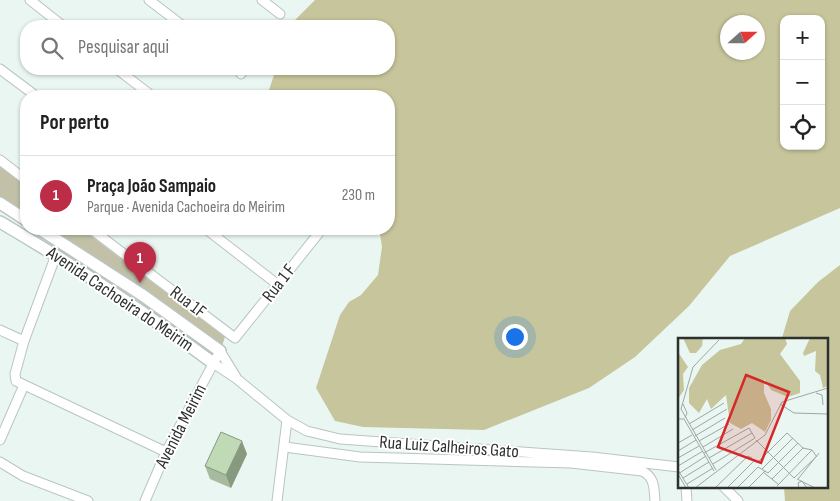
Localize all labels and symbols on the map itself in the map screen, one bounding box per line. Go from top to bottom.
north arrow [720,15,765,60]
street label: Avenida Cachoeira do Meirim [42,242,197,356]
pin: 1 [124,242,156,283]
street label: Rua 1 F [258,260,300,306]
street label: Rua 1F [166,282,210,322]
your location [502,324,528,350]
inset map [678,338,828,488]
street label: Avenida Meirim [150,381,211,472]
street label: Rua Luiz Calheiros Gato [379,432,519,462]

